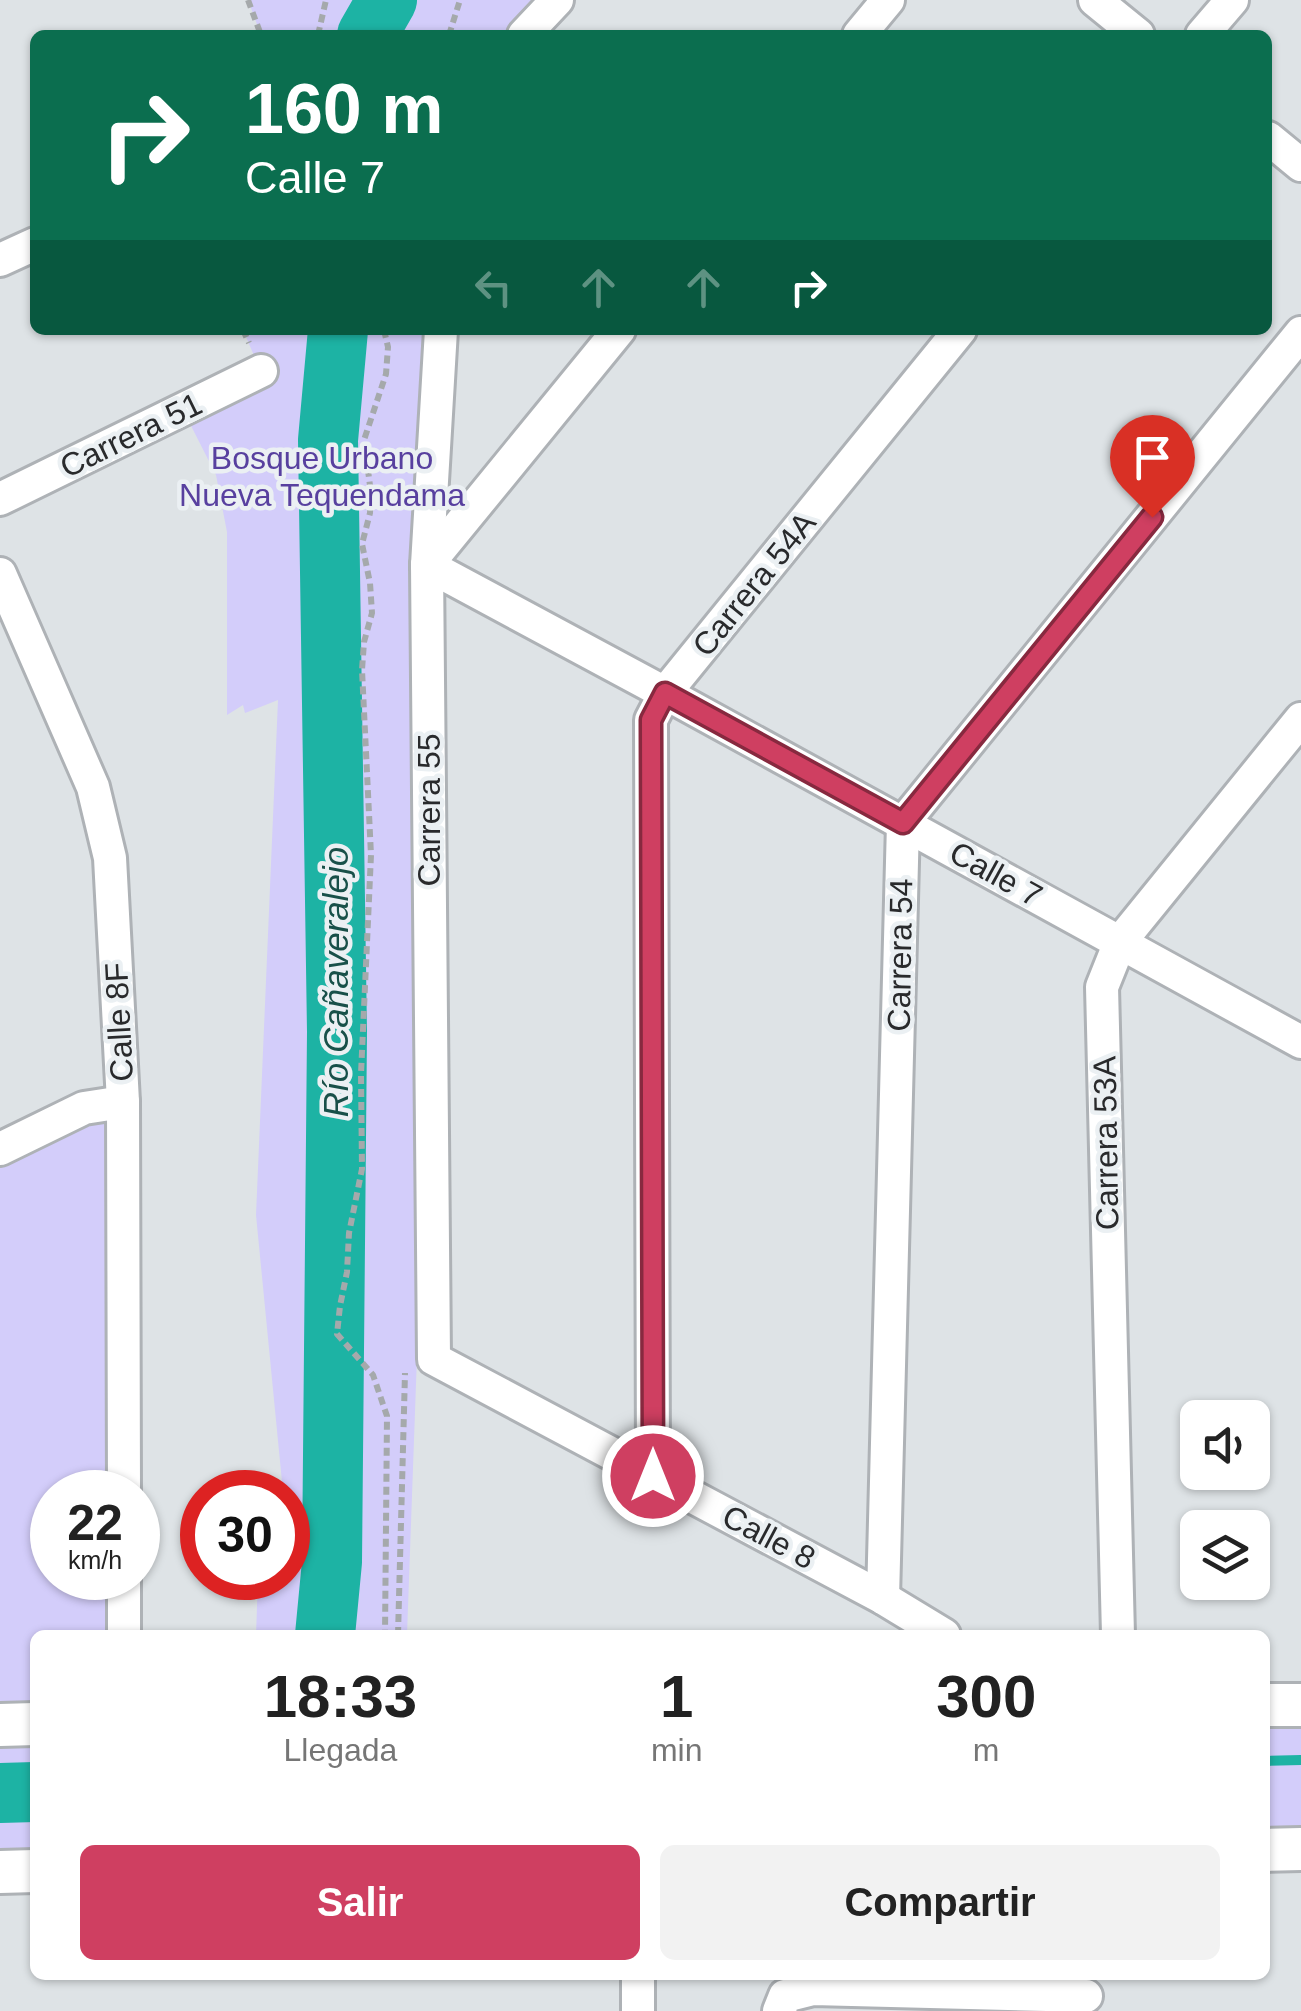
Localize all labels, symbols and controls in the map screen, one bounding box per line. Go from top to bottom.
icon: right [80,70,210,200]
text: 160 m [245,70,443,148]
text: Calle 7 [245,152,385,203]
icon: left [466,260,521,315]
icon: ahead [571,260,626,315]
icon: ahead [676,260,731,315]
icon: right [781,260,836,315]
street label: Carrera 51 [54,385,208,485]
pin [1110,415,1195,518]
icon: arrive [1125,430,1180,485]
park label: Bosque Urbano Nueva Tequendama [179,440,465,513]
street label: Carrera 54A [685,504,823,663]
street label: Carrera 55 [411,734,447,886]
street label: Calle 7 [944,834,1048,914]
water label: Río Cañaveralejo [316,847,355,1117]
street label: Carrera 54 [881,878,919,1032]
street label: Calle 8F [98,962,140,1082]
street label: Carrera 53A [1086,1055,1126,1230]
map controls [1180,1400,1270,1600]
button: sound [1180,1400,1270,1490]
position arrow [601,1424,705,1528]
speed limit sign: 30 [180,1470,310,1600]
text: 22 [67,1495,123,1551]
street label: Calle 8 [717,1498,821,1576]
button: layers [1180,1510,1270,1600]
text: km/h [68,1546,122,1574]
text: 18:33 [264,1663,417,1730]
text: 1 [660,1663,693,1730]
text: 300 [936,1663,1036,1730]
text: Llegada [283,1732,397,1768]
text: min [651,1732,702,1768]
text: m [973,1732,1000,1768]
button: Salir [80,1845,640,1960]
button: Compartir [660,1845,1220,1960]

